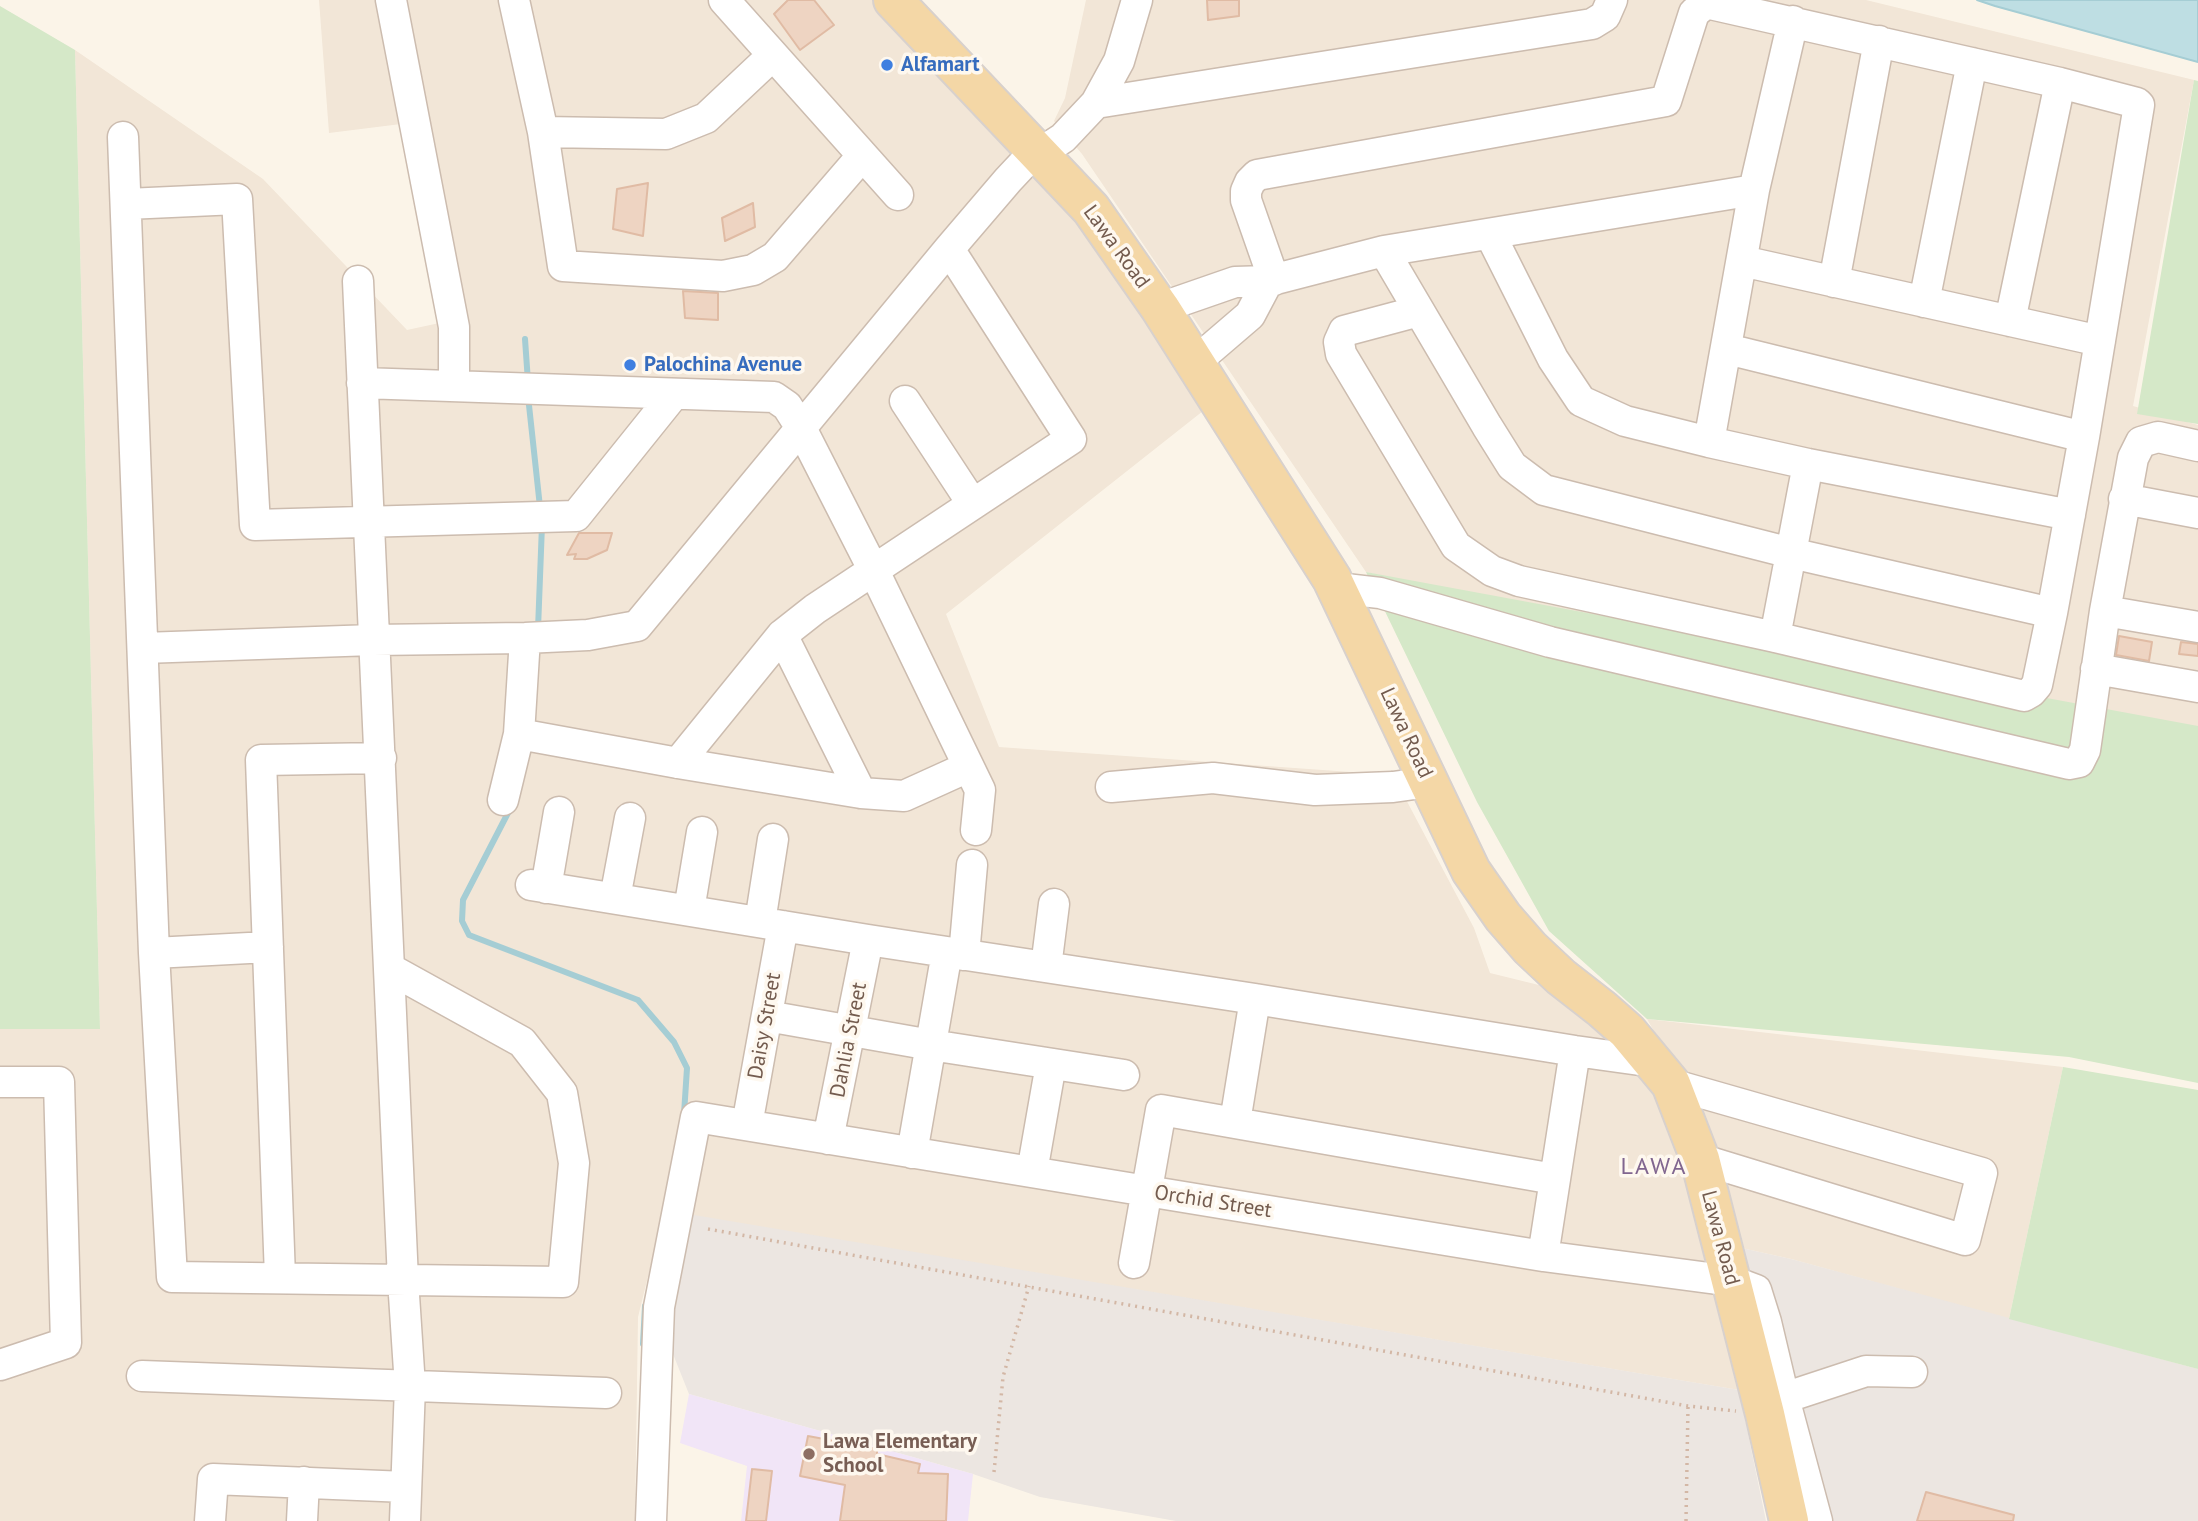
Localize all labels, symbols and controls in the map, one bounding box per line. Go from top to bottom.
place label: Alfamart [901,52,980,78]
marker: Alfamart [879,57,895,73]
street label: Lawa Road [1077,200,1155,294]
place label: Palochina Avenue [644,352,802,378]
marker: Palochina Avenue [622,357,638,373]
street label: Lawa Road [1374,684,1438,782]
street label: Daisy Street [743,971,787,1081]
street label: Dahlia Street [825,980,873,1100]
district label: LAWA [1621,1153,1687,1181]
street label: Orchid Street [1152,1180,1274,1224]
street label: Lawa Road [1695,1188,1745,1288]
place label: Lawa Elementary School [823,1429,977,1479]
marker: Lawa Elementary School [801,1446,817,1462]

